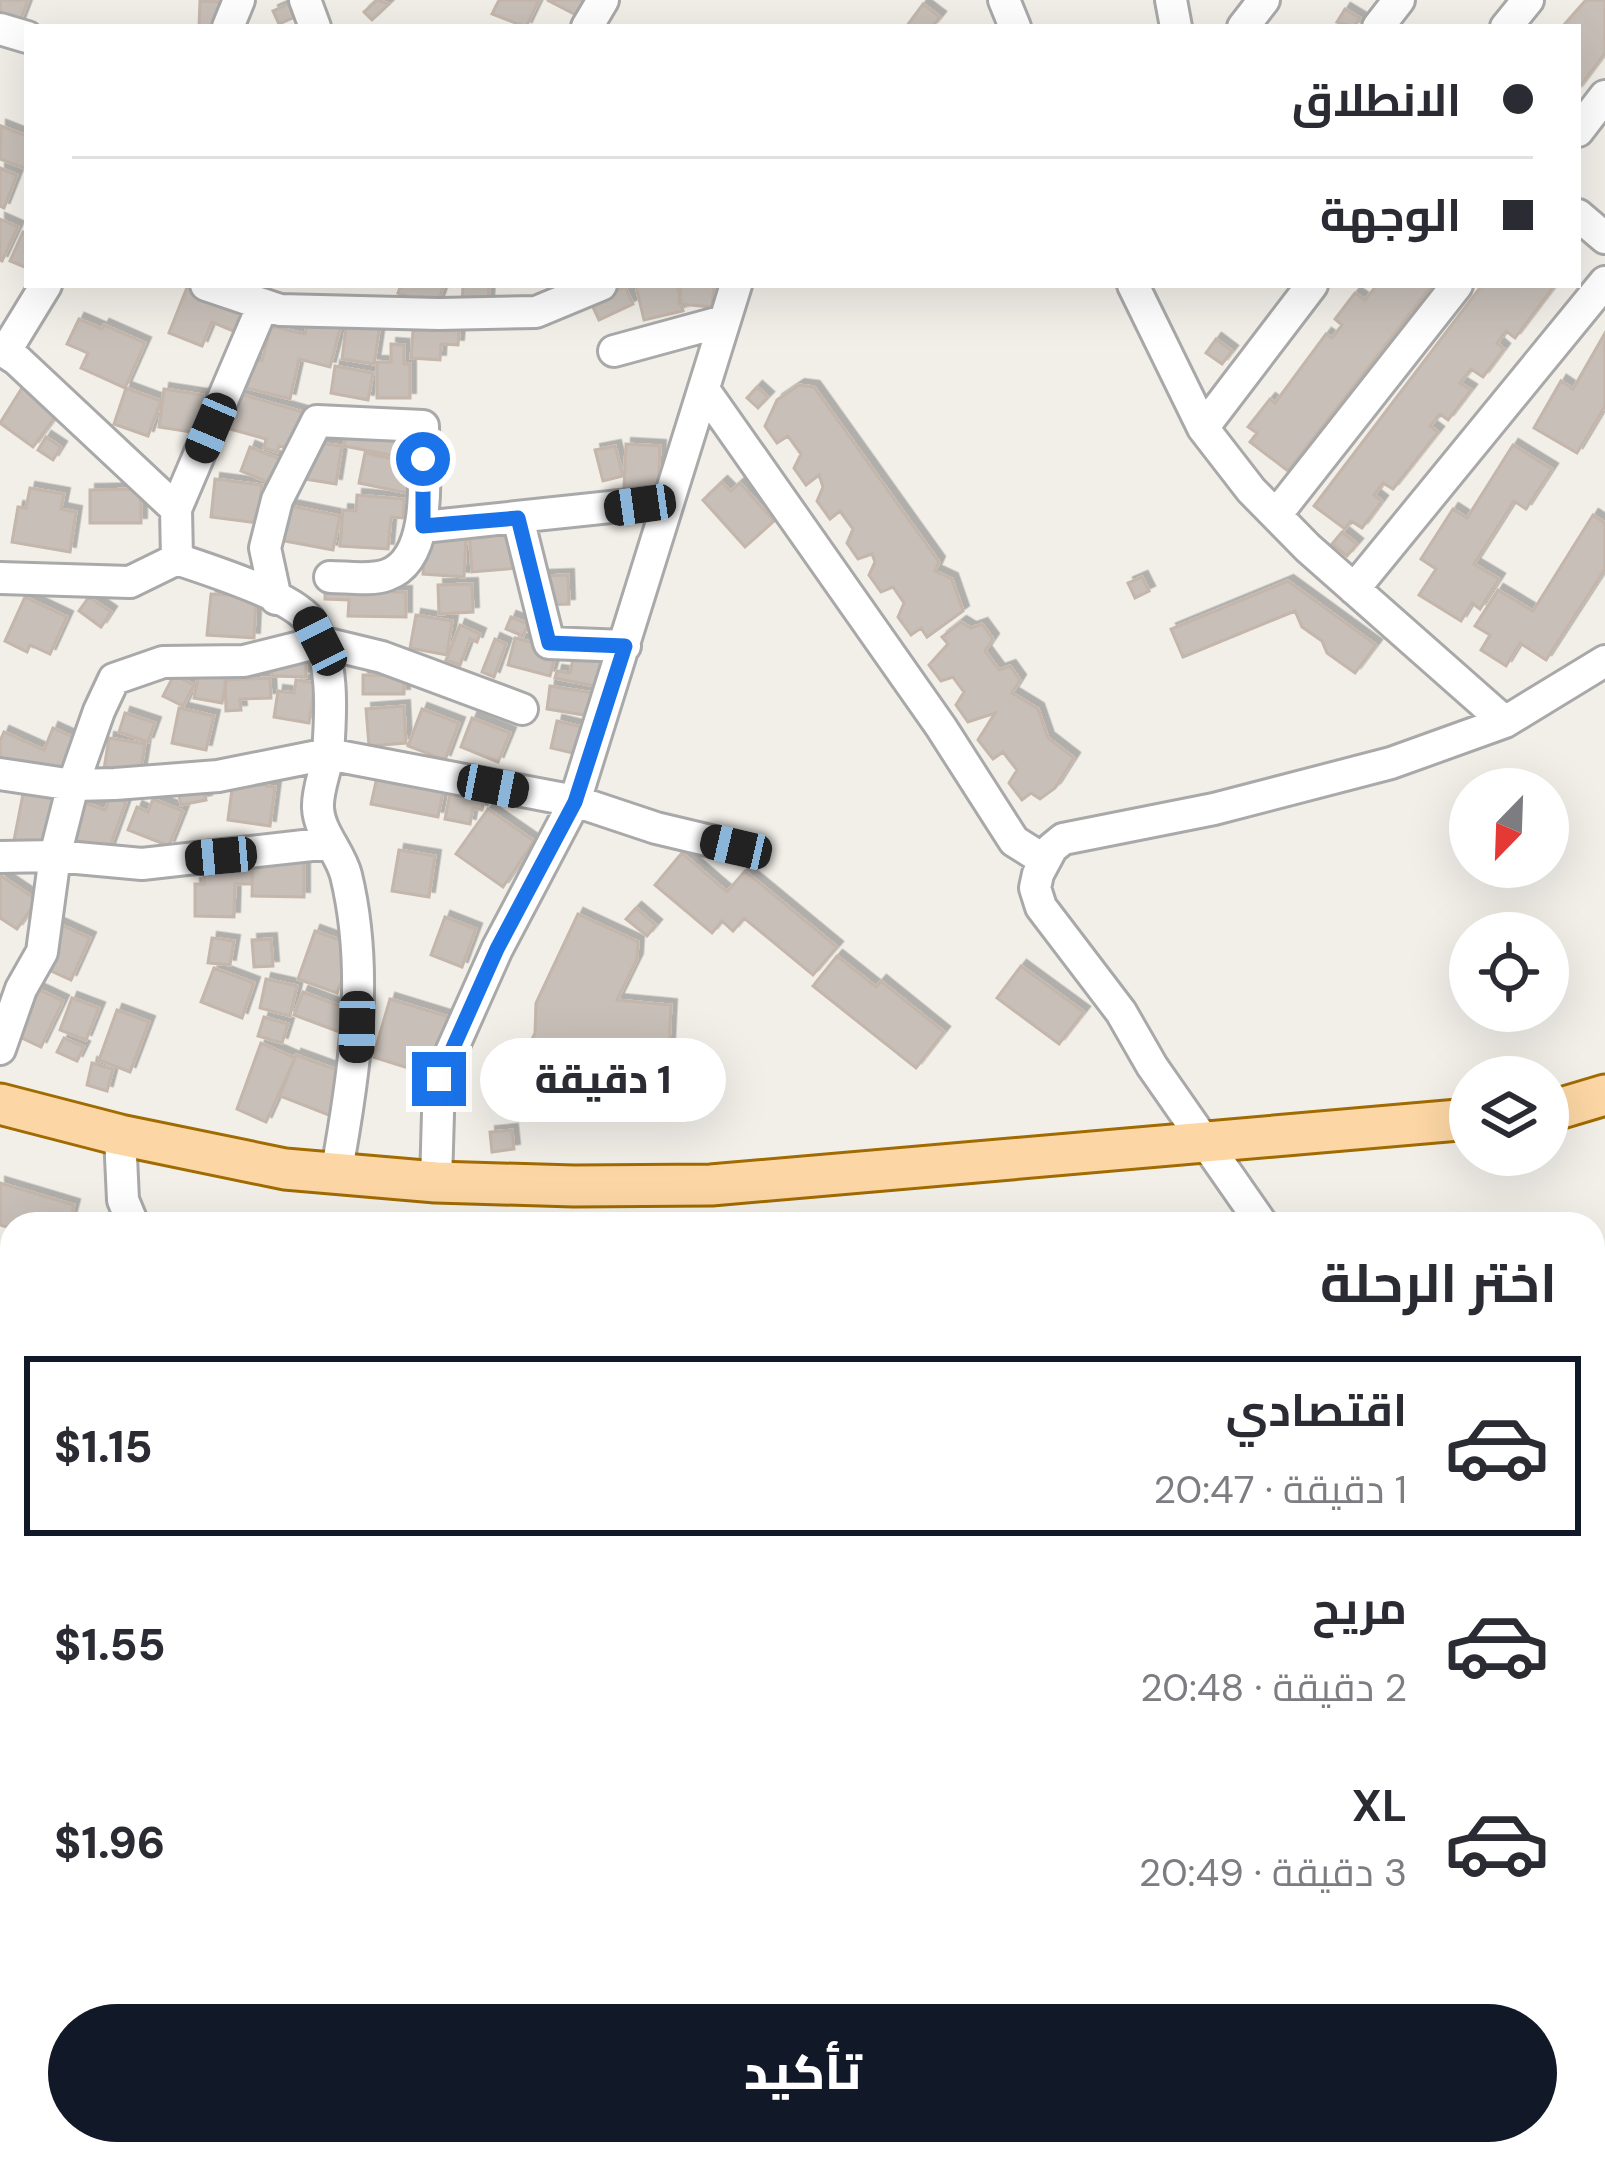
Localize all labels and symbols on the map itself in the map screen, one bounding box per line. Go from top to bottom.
car [180,388,242,468]
route start [396,432,450,486]
car [602,482,678,528]
car [288,601,352,681]
car [454,761,532,811]
north arrow [1449,768,1569,888]
car [697,821,775,873]
car [184,835,258,877]
car [338,991,376,1063]
callout: 1 دقيقة [481,1037,727,1121]
route end [412,1052,466,1106]

